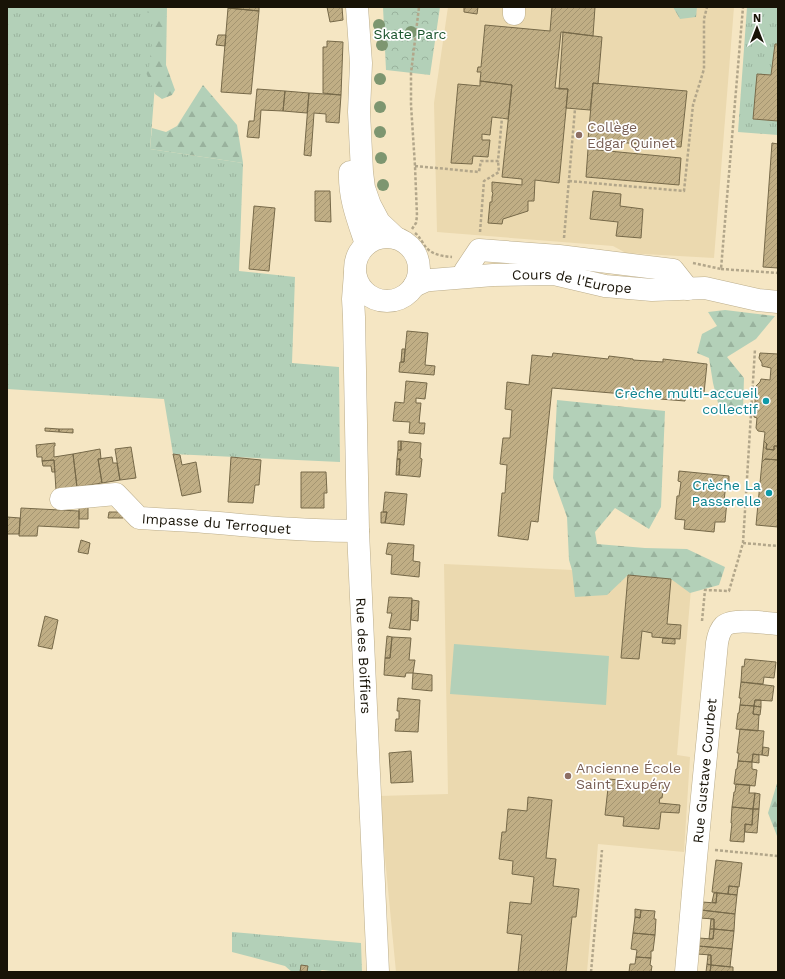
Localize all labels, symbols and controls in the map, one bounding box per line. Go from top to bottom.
north arrow [737,8,777,48]
text: N [753,12,761,25]
park label: Skate Parc [374,26,447,42]
place label: Collège Edgar Quinet [587,119,675,151]
marker: Collège Edgar Quinet [574,130,584,140]
street label: Cours de l'Europe [512,266,632,296]
place label: Crèche multi-accueil collectif [615,385,759,417]
marker: Crèche multi-accueil collectif [761,396,771,406]
place label: Crèche La Passerelle [691,477,761,509]
marker: Crèche La Passerelle [764,488,774,498]
street label: Impasse du Terroquet [141,510,291,537]
street label: Rue des Boiffiers [353,597,374,714]
street label: Rue Gustave Courbet [689,698,720,844]
place label: Ancienne École Saint Exupéry [576,760,681,792]
marker: Ancienne École Saint Exupéry [563,771,573,781]

